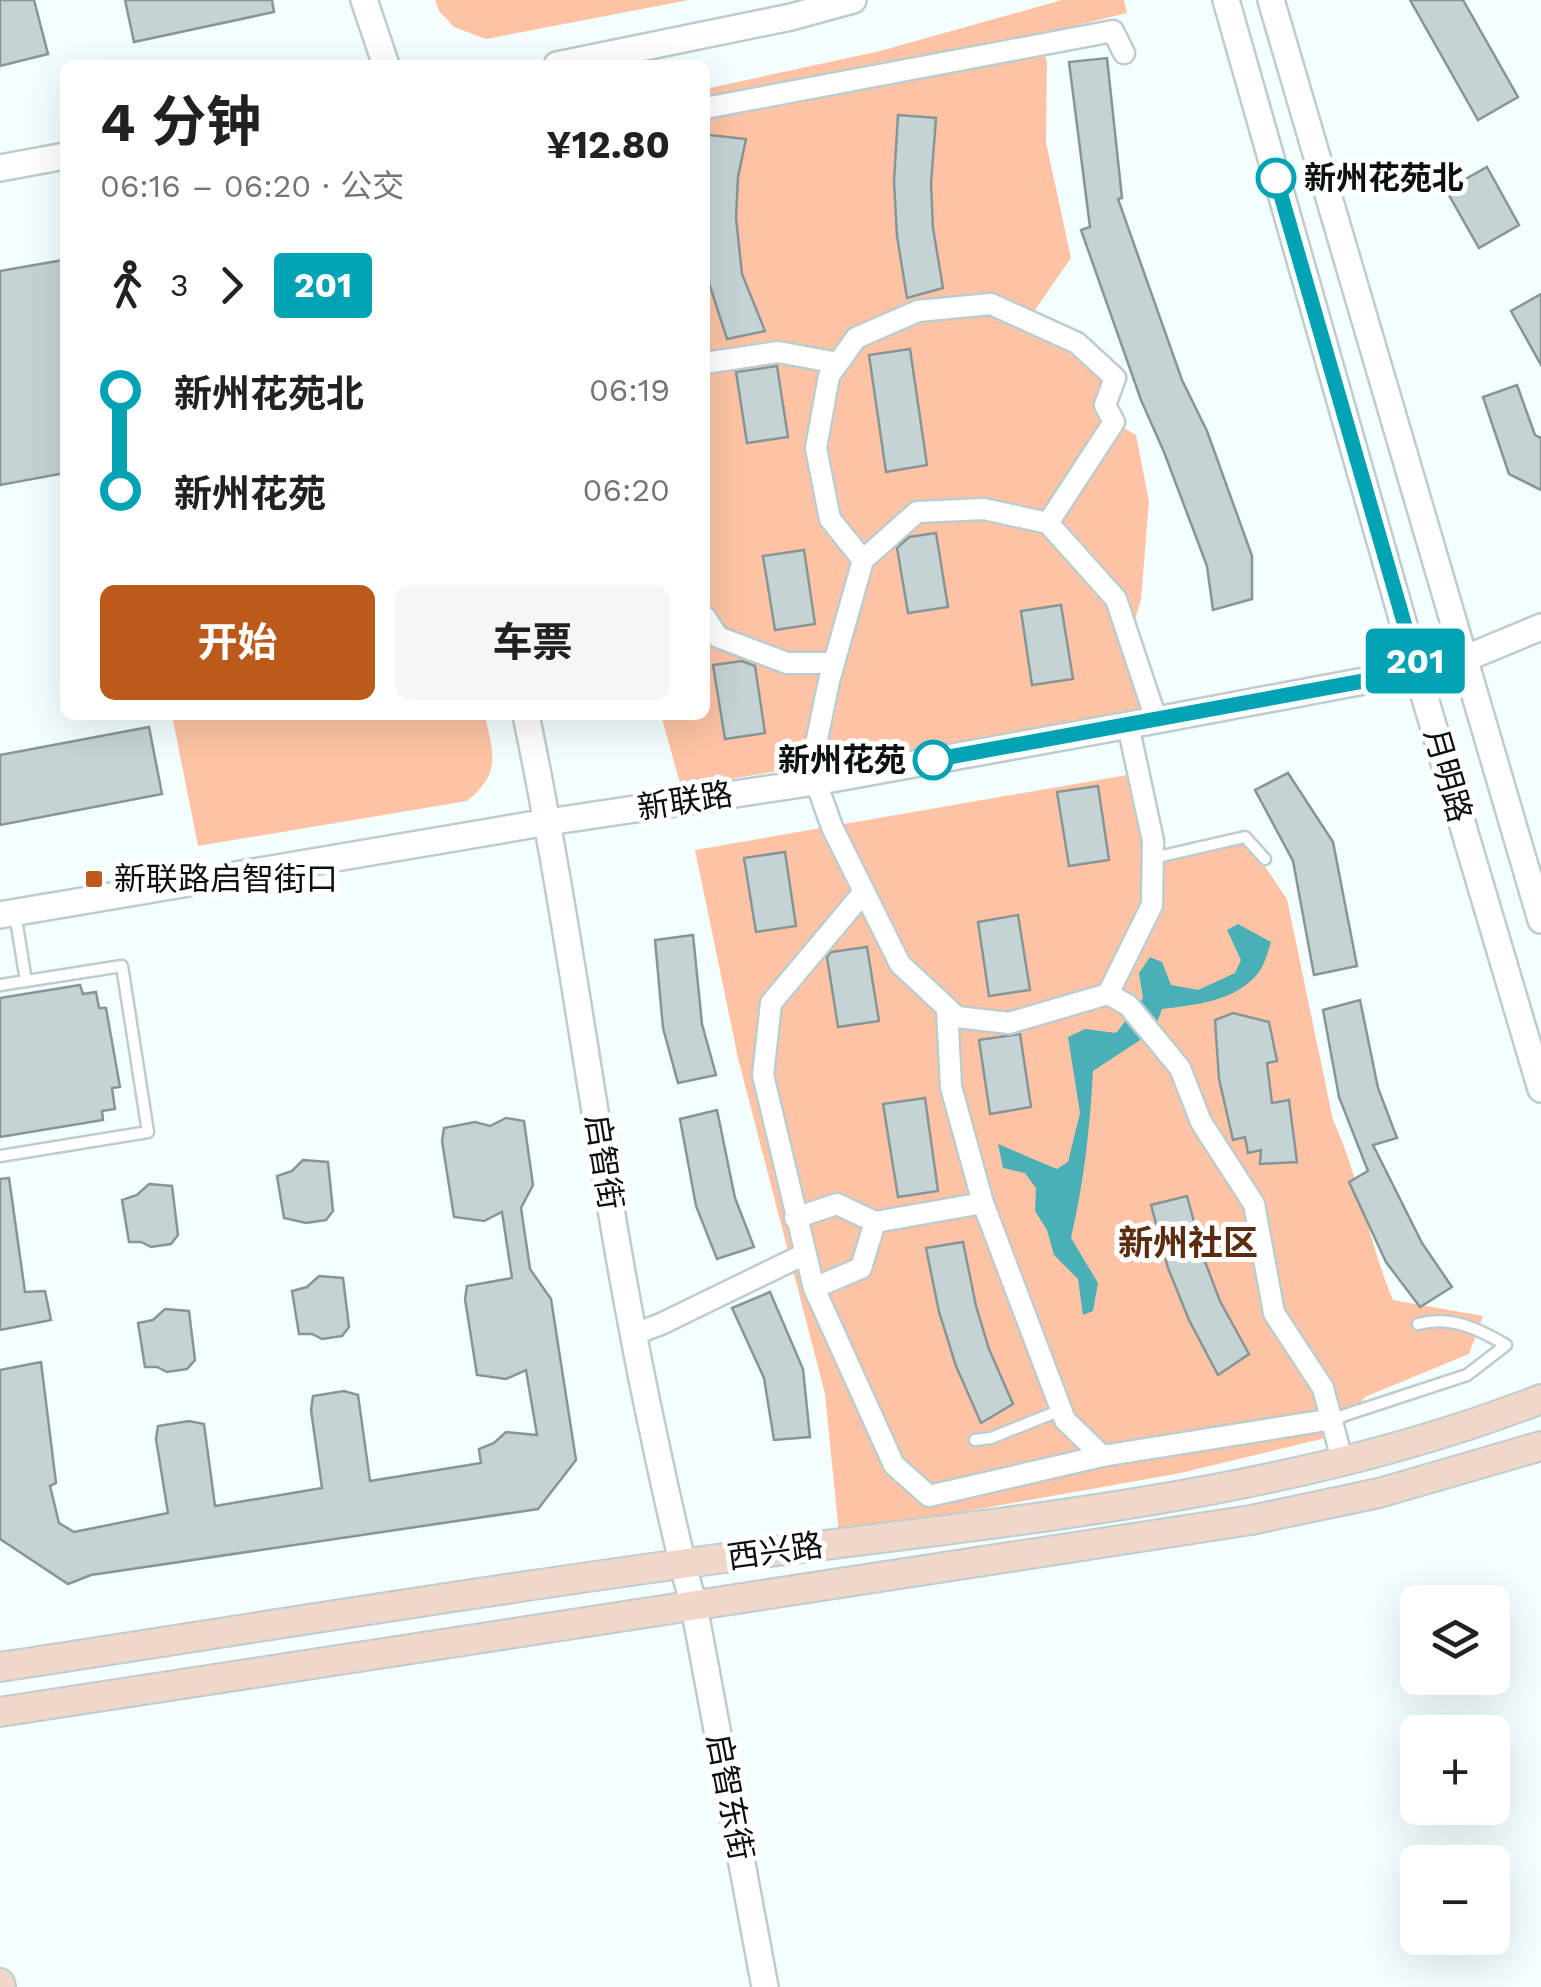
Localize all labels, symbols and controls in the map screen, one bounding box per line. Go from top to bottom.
text: 4 分钟 [100,90,261,154]
text: ¥12.80 [546,123,670,167]
marker: 新州花苑北 [1257,159,1295,197]
place label: 新州花苑北 [1304,159,1464,197]
text: 06:16 – 06:20 · 公交 [100,167,404,205]
icon: walk [100,258,155,313]
icon: forward [204,258,259,313]
text: 201 [294,264,352,306]
text: 3 [170,266,189,304]
text: 06:19 [589,371,670,409]
text: 新州花苑北 [174,372,364,416]
text: 06:20 [583,471,670,509]
text: 新州花苑 [174,472,326,516]
button: 开始 [100,585,375,700]
button: 车票 [395,585,670,700]
line badge: 201 [1358,628,1472,694]
text: 201 [1386,640,1444,682]
street label: 月明路 [1417,724,1479,826]
place label: 新州花苑 [778,741,906,779]
marker: 新州花苑 [914,741,952,779]
street label: 新联路 [635,775,735,827]
place label: 新联路启智街口 [114,860,338,898]
marker: 新联路启智街口 [83,868,105,890]
street label: 启智街 [578,1112,630,1212]
district label: 新州社区 [1118,1222,1258,1264]
street label: 西兴路 [725,1526,825,1576]
map controls [1400,1585,1510,1955]
button: layers [1400,1585,1510,1695]
button: + [1400,1715,1510,1825]
street label: 启智东街 [699,1731,761,1863]
button: − [1400,1845,1510,1955]

